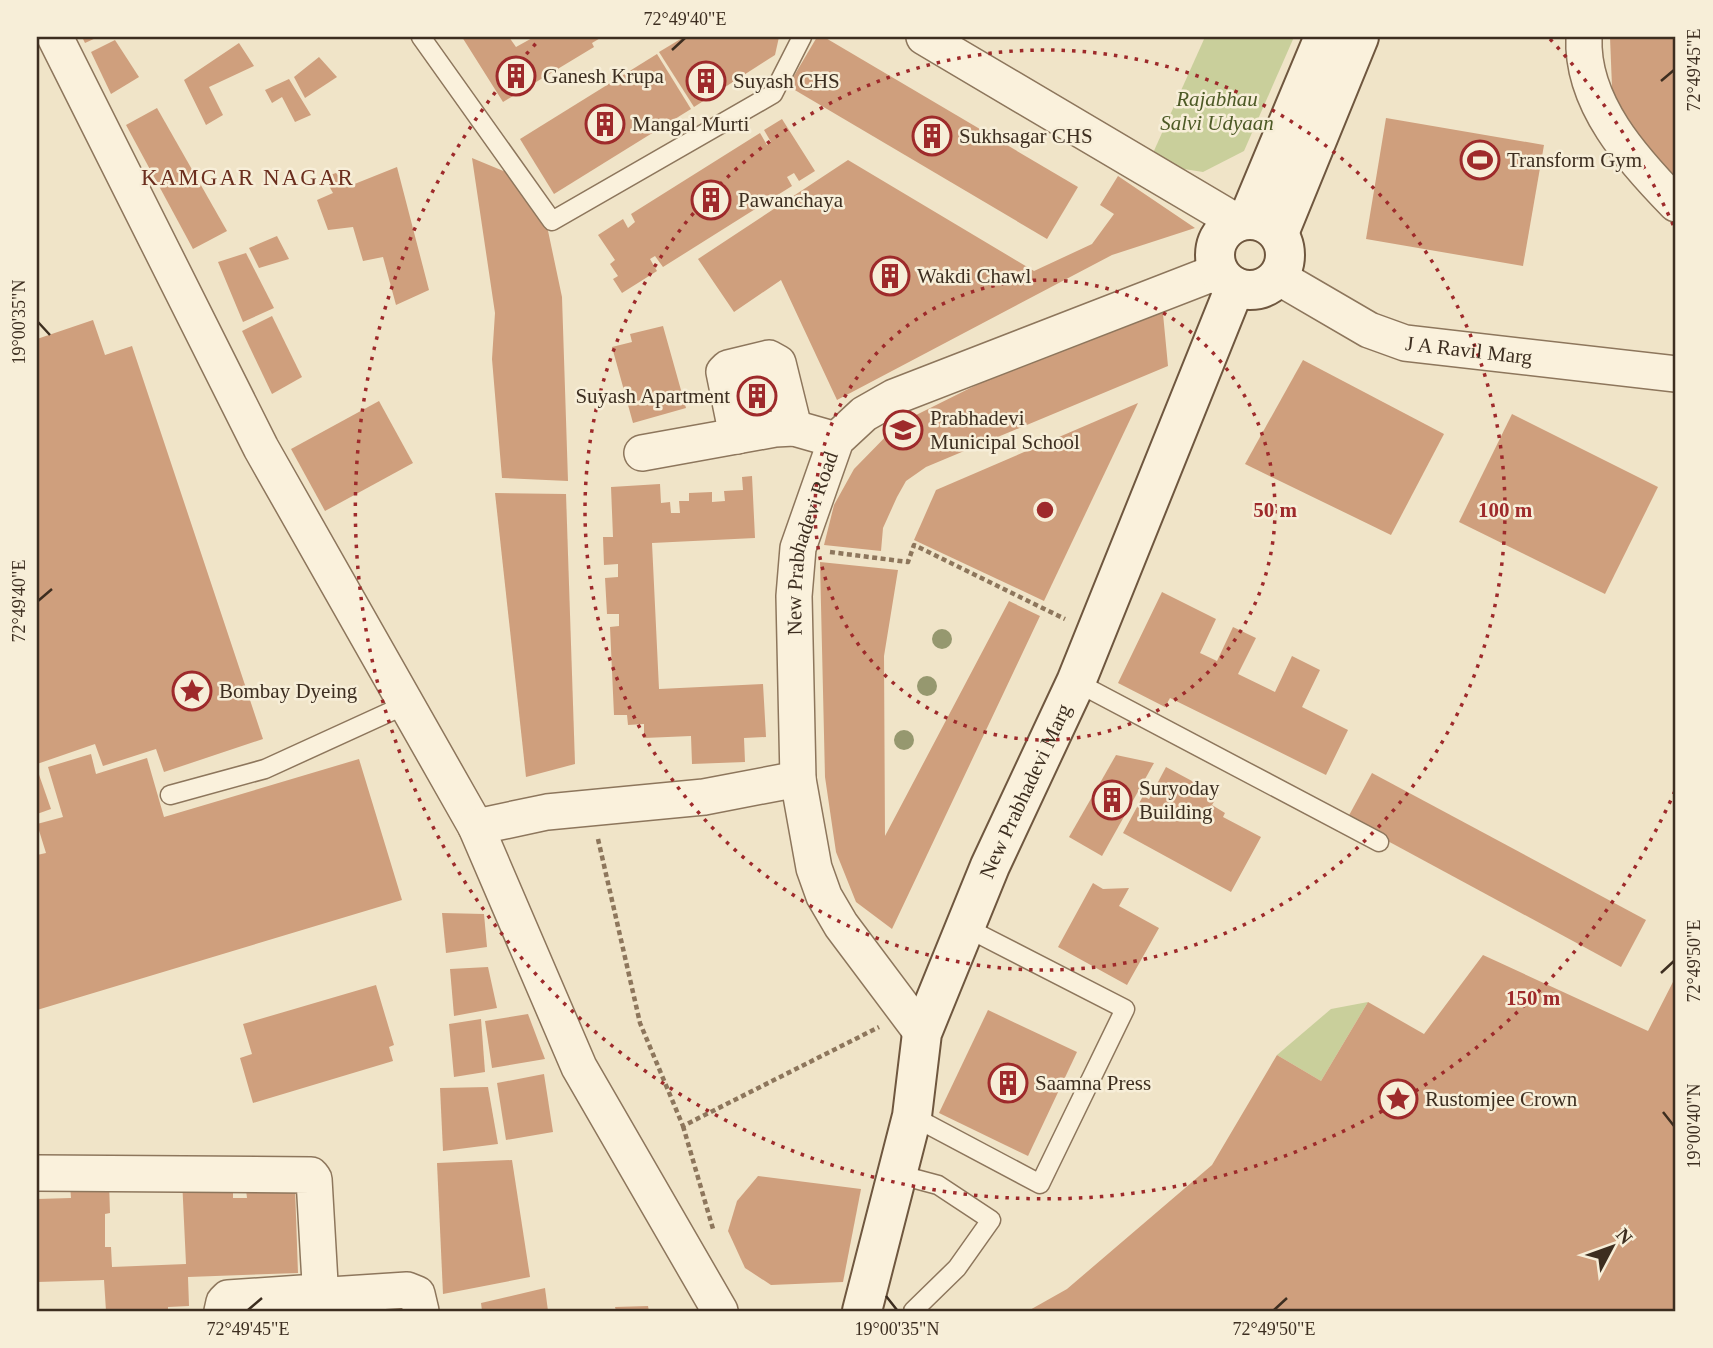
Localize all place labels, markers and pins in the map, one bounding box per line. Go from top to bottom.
building icon: Ganesh Krupa [495,55,537,97]
building icon: Suyash CHS [685,60,727,102]
place label: Ganesh Krupa [543,64,664,88]
place label: Suyash CHS [733,69,840,93]
building icon: Mangal Murti [584,103,626,145]
place label: Mangal Murti [632,112,749,136]
building icon: Sukhsagar CHS [911,115,953,157]
place label: Sukhsagar CHS [959,124,1093,148]
sports icon: Transform Gym [1459,139,1501,181]
place label: Transform Gym [1507,148,1642,172]
building icon: Pawanchaya [690,179,732,221]
place label: Pawanchaya [738,188,844,212]
building icon: Wakdi Chawl [869,255,911,297]
place label: Wakdi Chawl [917,264,1032,288]
building icon: Suyash Apartment [736,375,778,417]
place label: Suyash Apartment [575,384,730,408]
place label: Prabhadevi Municipal School [930,406,1080,454]
school or university icon: Prabhadevi Municipal School [882,409,924,451]
centre of rings [1033,498,1057,522]
place icon: Bombay Dyeing [171,670,213,712]
place label: Bombay Dyeing [219,679,358,703]
place label: Suryoday Building [1139,776,1220,824]
building icon: Suryoday Building [1091,779,1133,821]
building icon: Saamna Press [987,1062,1029,1104]
place label: Saamna Press [1035,1071,1151,1095]
place icon: Rustomjee Crown [1377,1078,1419,1120]
place label: Rustomjee Crown [1425,1087,1578,1111]

